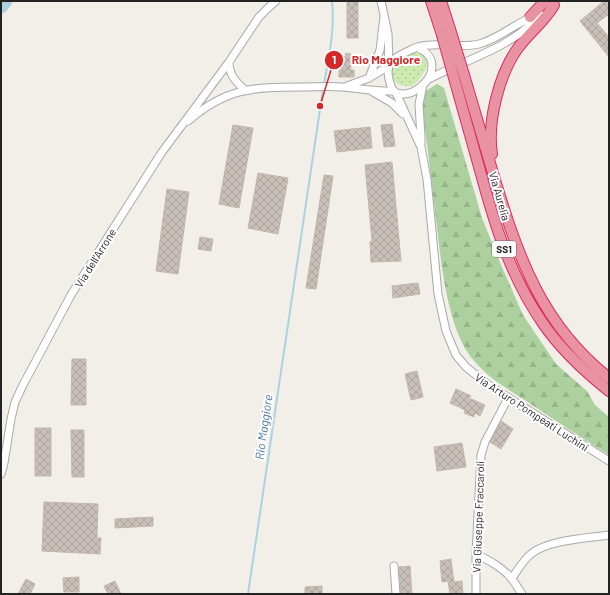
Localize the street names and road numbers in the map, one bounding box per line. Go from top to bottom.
street label: Via Aurelia [487,170,513,222]
street label: Via dell'Arrone [72,226,118,290]
road number: SS1 [492,241,516,257]
street label: Via Arturo Pompeati Luchini [473,370,592,454]
street label: Via Giuseppe Fraccaroli [470,461,486,573]

